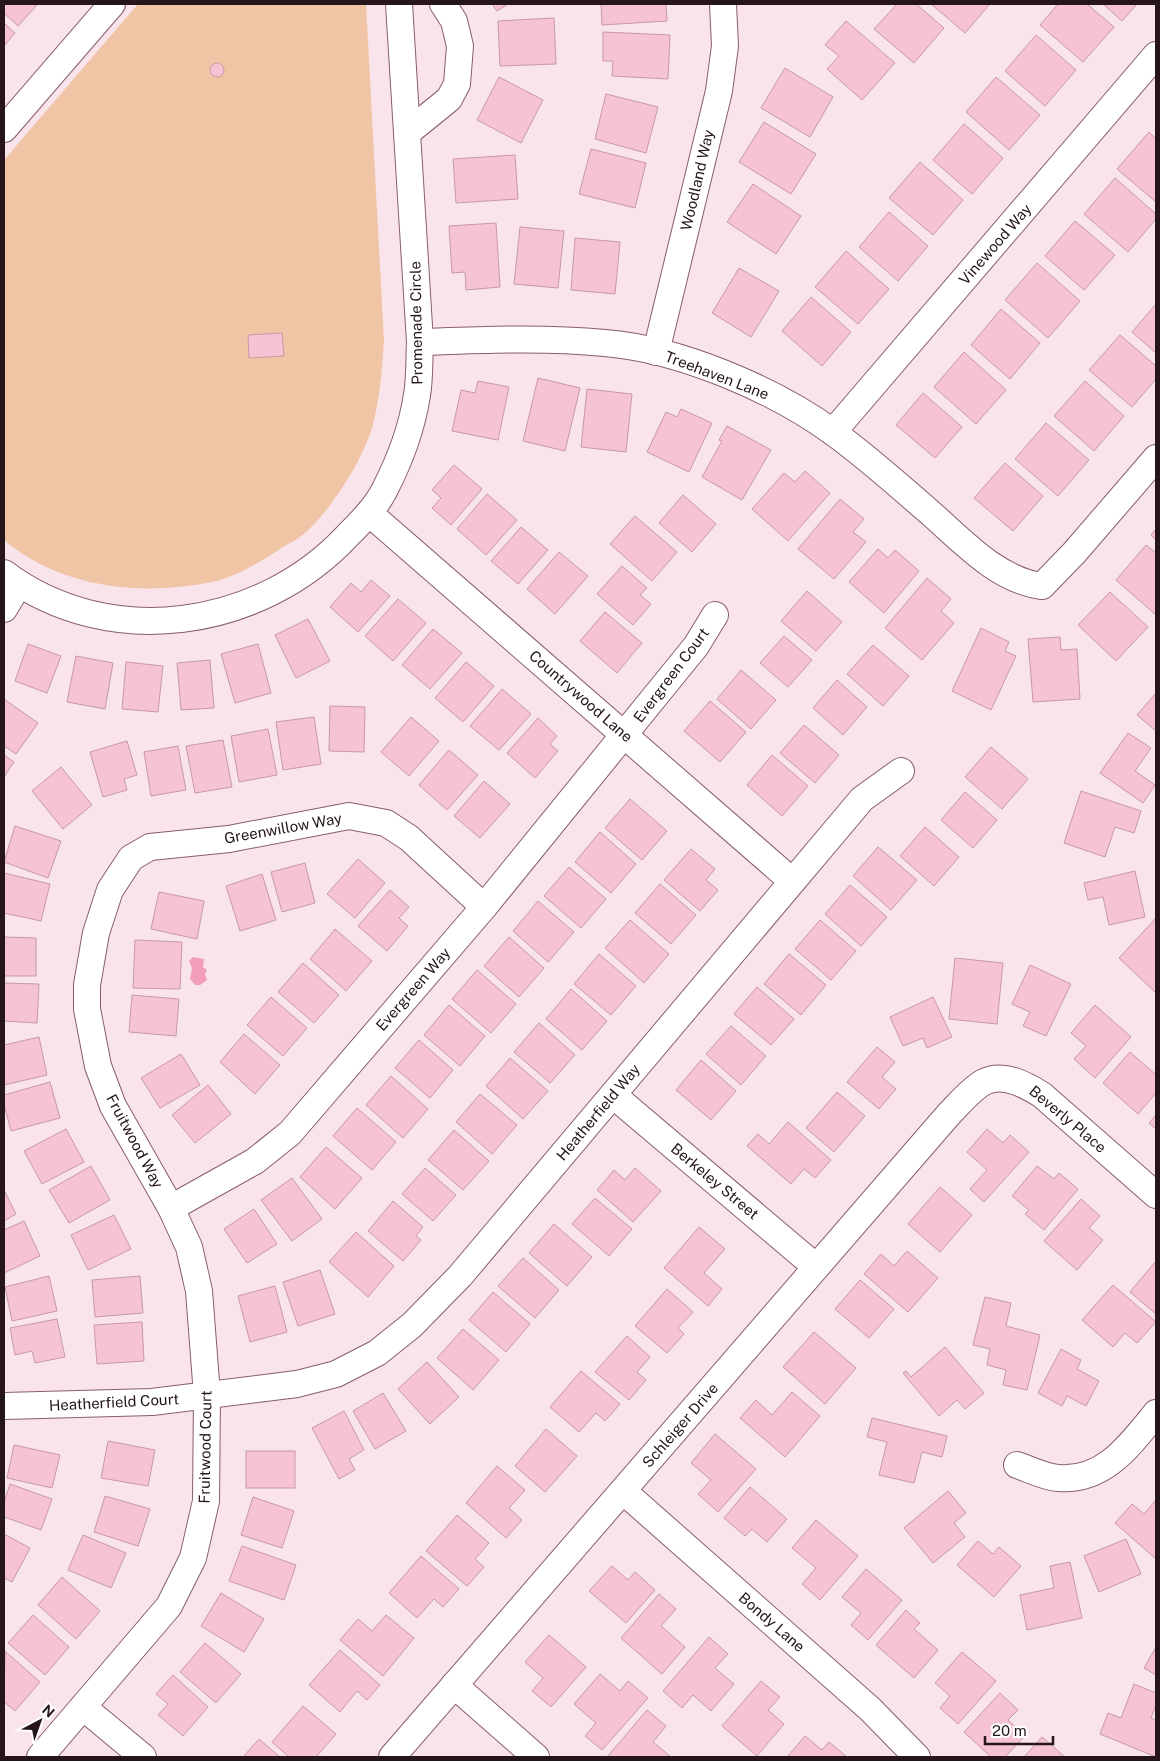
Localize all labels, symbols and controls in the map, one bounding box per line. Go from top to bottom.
street label: Woodland Way [677,128,717,232]
street label: Vinewood Way [955,200,1035,288]
street label: Promenade Circle [406,261,426,385]
street label: Treehaven Lane [663,347,771,403]
street label: Evergreen Court [630,624,712,726]
street label: Countrywood Lane [526,647,636,745]
street label: Greenwillow Way [223,809,343,847]
street label: Evergreen Way [372,944,454,1034]
street label: Heatherfield Way [553,1060,643,1164]
street label: Beverly Place [1026,1082,1110,1156]
street label: Fruitwood Way [103,1091,167,1191]
street label: Berkeley Street [668,1139,762,1223]
street label: Schleiger Drive [639,1379,721,1471]
street label: Heatherfield Court [48,1390,180,1414]
street label: Fruitwood Court [196,1390,214,1504]
street label: Bondy Lane [736,1589,808,1655]
north arrow [15,1696,65,1746]
text: N [39,1702,58,1721]
scale bar [985,1714,1052,1746]
text: 20 m [992,1722,1027,1739]

